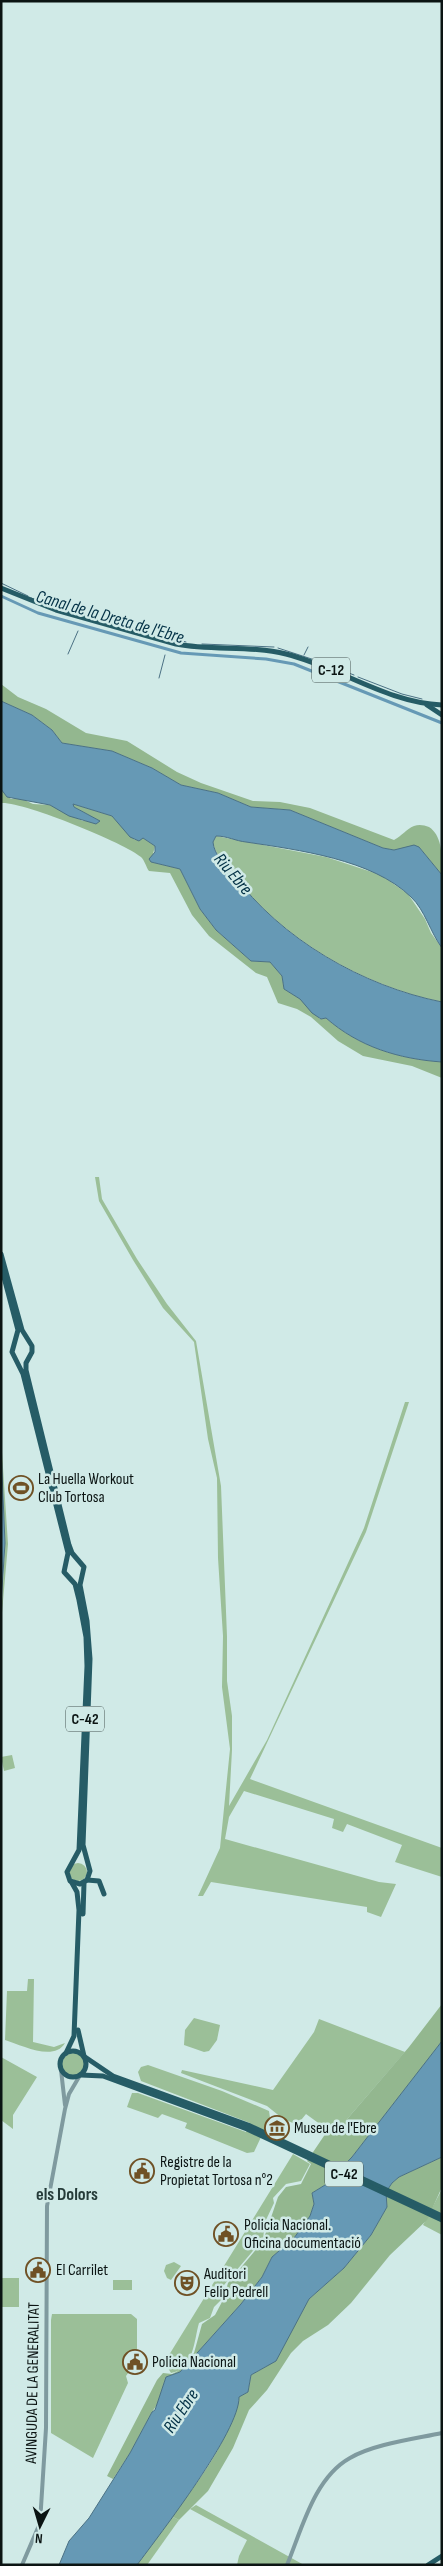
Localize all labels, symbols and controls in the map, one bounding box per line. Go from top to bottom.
water label: Canal de la Dreta de l'Ebre [34,586,186,648]
road number: C-12 [312,658,350,682]
water label: Riu Ebre [210,849,256,899]
place label: La Huella Workout Club Tortosa [38,1470,134,1507]
sports icon: La Huella Workout Club Tortosa [8,1475,34,1501]
road number: C-42 [66,1706,104,1732]
museum icon: Museu de l'Ebre [264,2115,290,2141]
place label: Museu de l'Ebre [294,2119,377,2138]
place label: Registre de la Propietat Tortosa n°2 [160,2153,273,2190]
public building icon: Registre de la Propietat Tortosa n°2 [129,2158,155,2184]
road number: C-42 [325,2162,363,2186]
district label: els Dolors [36,2184,98,2205]
place label: Policia Nacional. Oficina documentació [244,2216,361,2253]
public building icon: Policia Nacional. Oficina documentació [213,2221,239,2247]
public building icon: El Carrilet [25,2257,51,2283]
place label: El Carrilet [56,2261,108,2280]
place label: Auditori Felip Pedrell [203,2265,268,2302]
theatre icon: Auditori Felip Pedrell [174,2270,200,2296]
street label: AVINGUDA DE LA GENERALITAT [22,2302,44,2465]
public building icon: Policia Nacional [122,2349,148,2375]
place label: Policia Nacional [152,2353,236,2372]
water label: Riu Ebre [159,2385,203,2437]
north arrow [15,2501,65,2551]
text: N [34,2530,43,2547]

